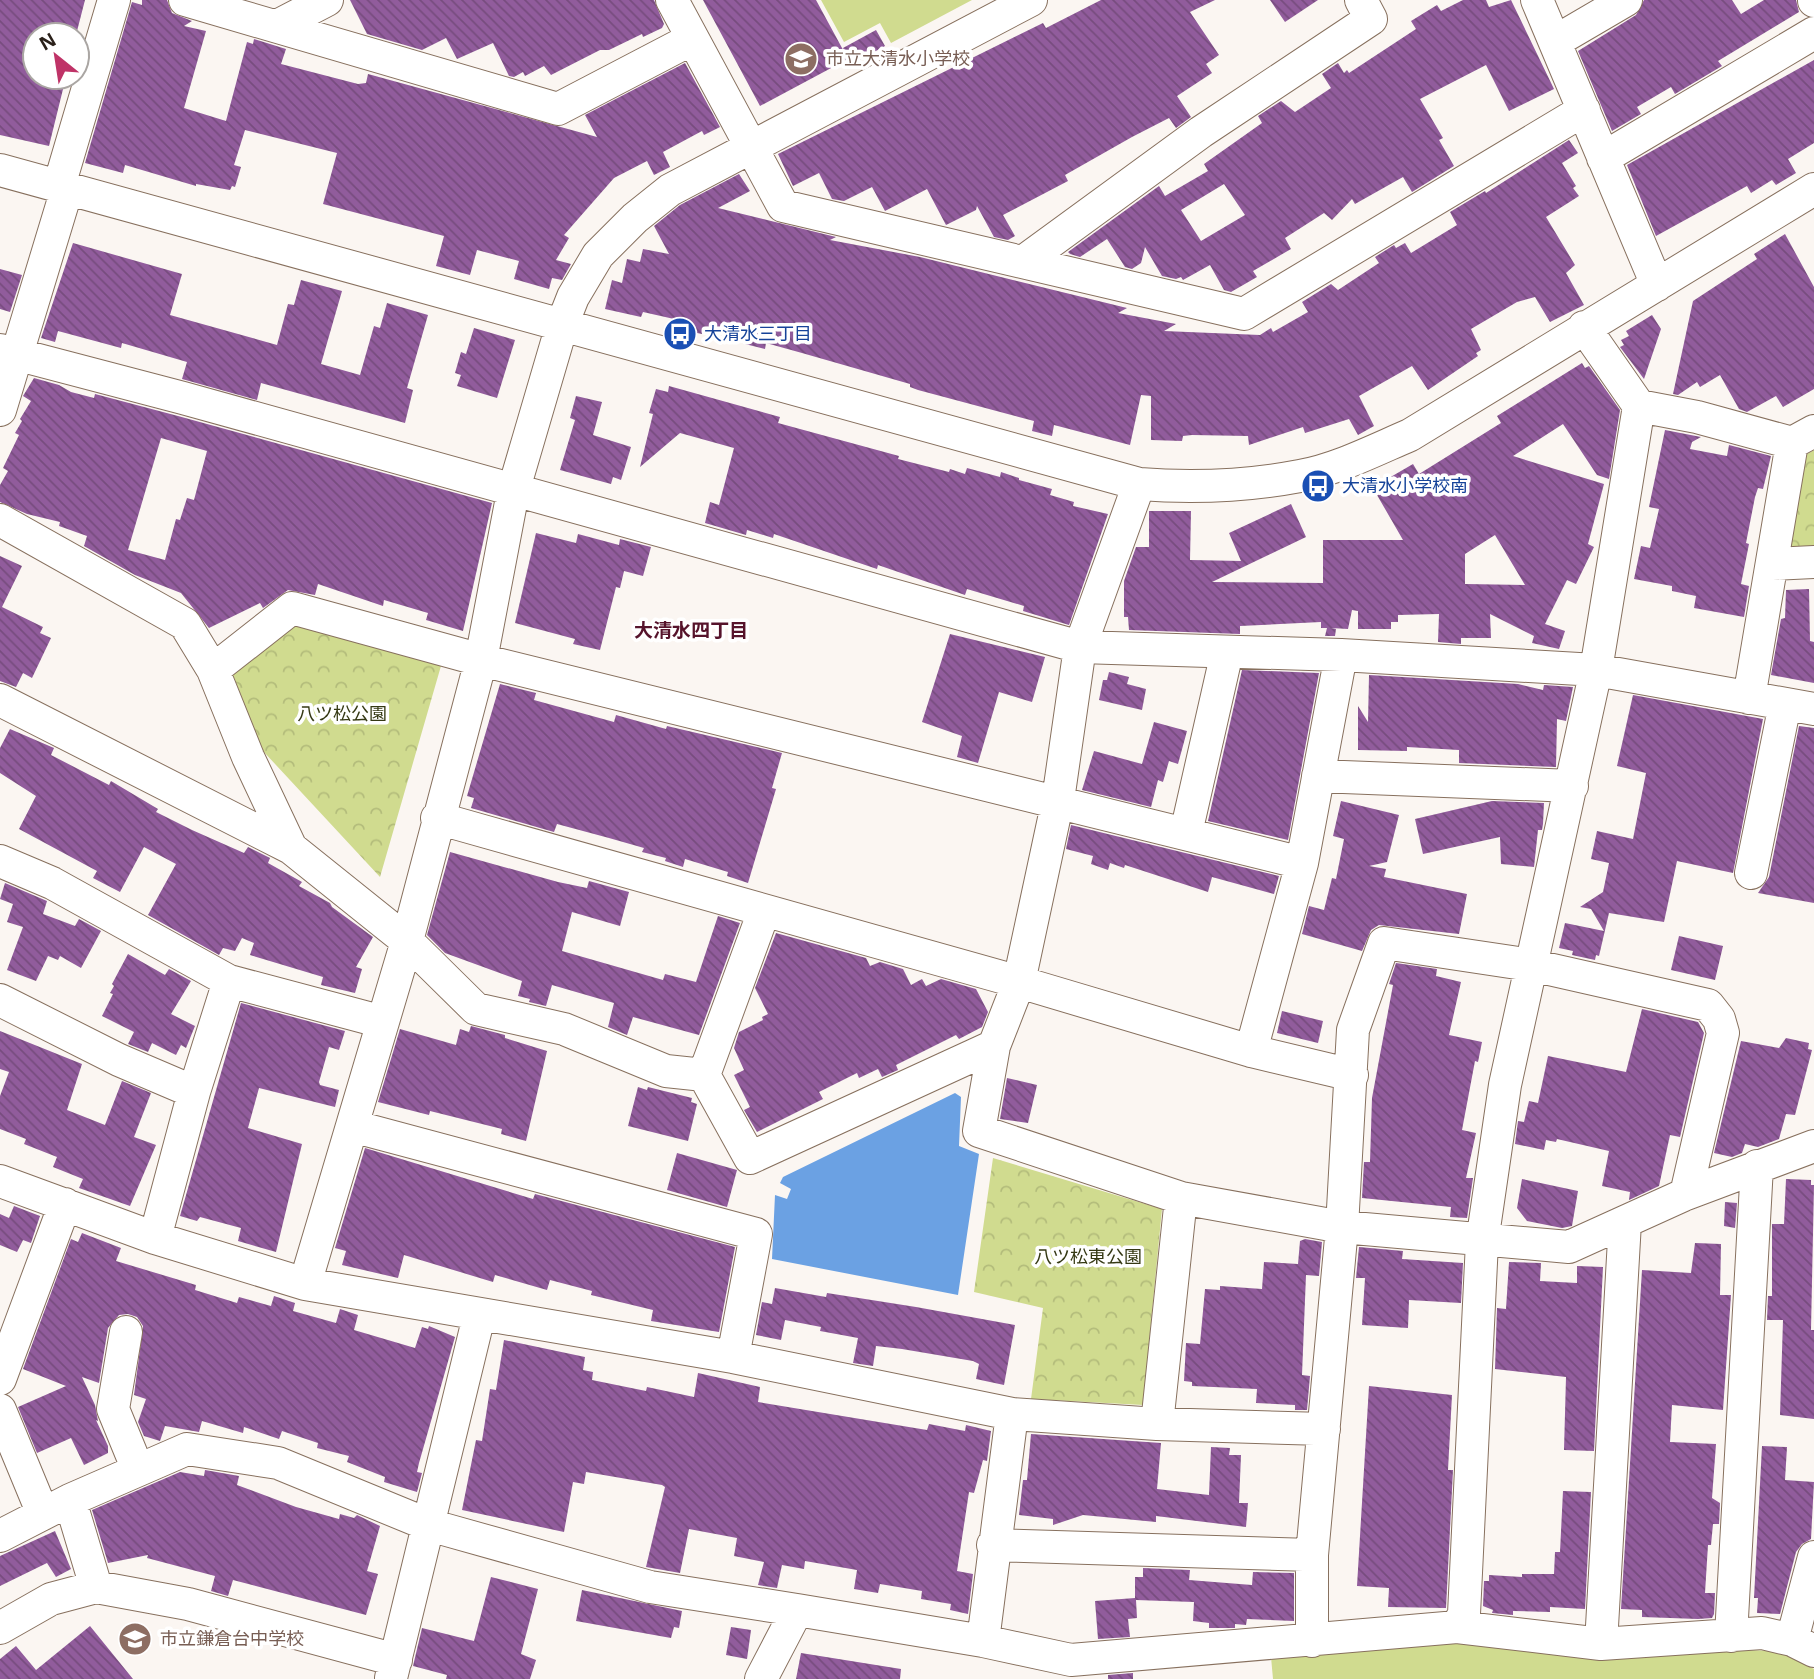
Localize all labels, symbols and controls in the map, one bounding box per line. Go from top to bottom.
north arrow [21,21,91,91]
text: N [34,26,61,56]
school or university icon: 市立大清水小学校 [782,40,820,78]
place label: 市立大清水小学校 [826,46,970,70]
bus stop icon: 大清水三丁目 [661,315,699,353]
place label: 大清水三丁目 [704,321,812,345]
bus stop icon: 大清水小学校南 [1299,467,1337,505]
place label: 大清水小学校南 [1342,473,1468,497]
district label: 大清水四丁目 [634,617,748,643]
park label: 八ツ松公園 [297,701,387,725]
park label: 八ツ松東公園 [1034,1244,1142,1268]
school or university icon: 市立鎌倉台中学校 [116,1620,154,1658]
place label: 市立鎌倉台中学校 [160,1626,304,1650]

